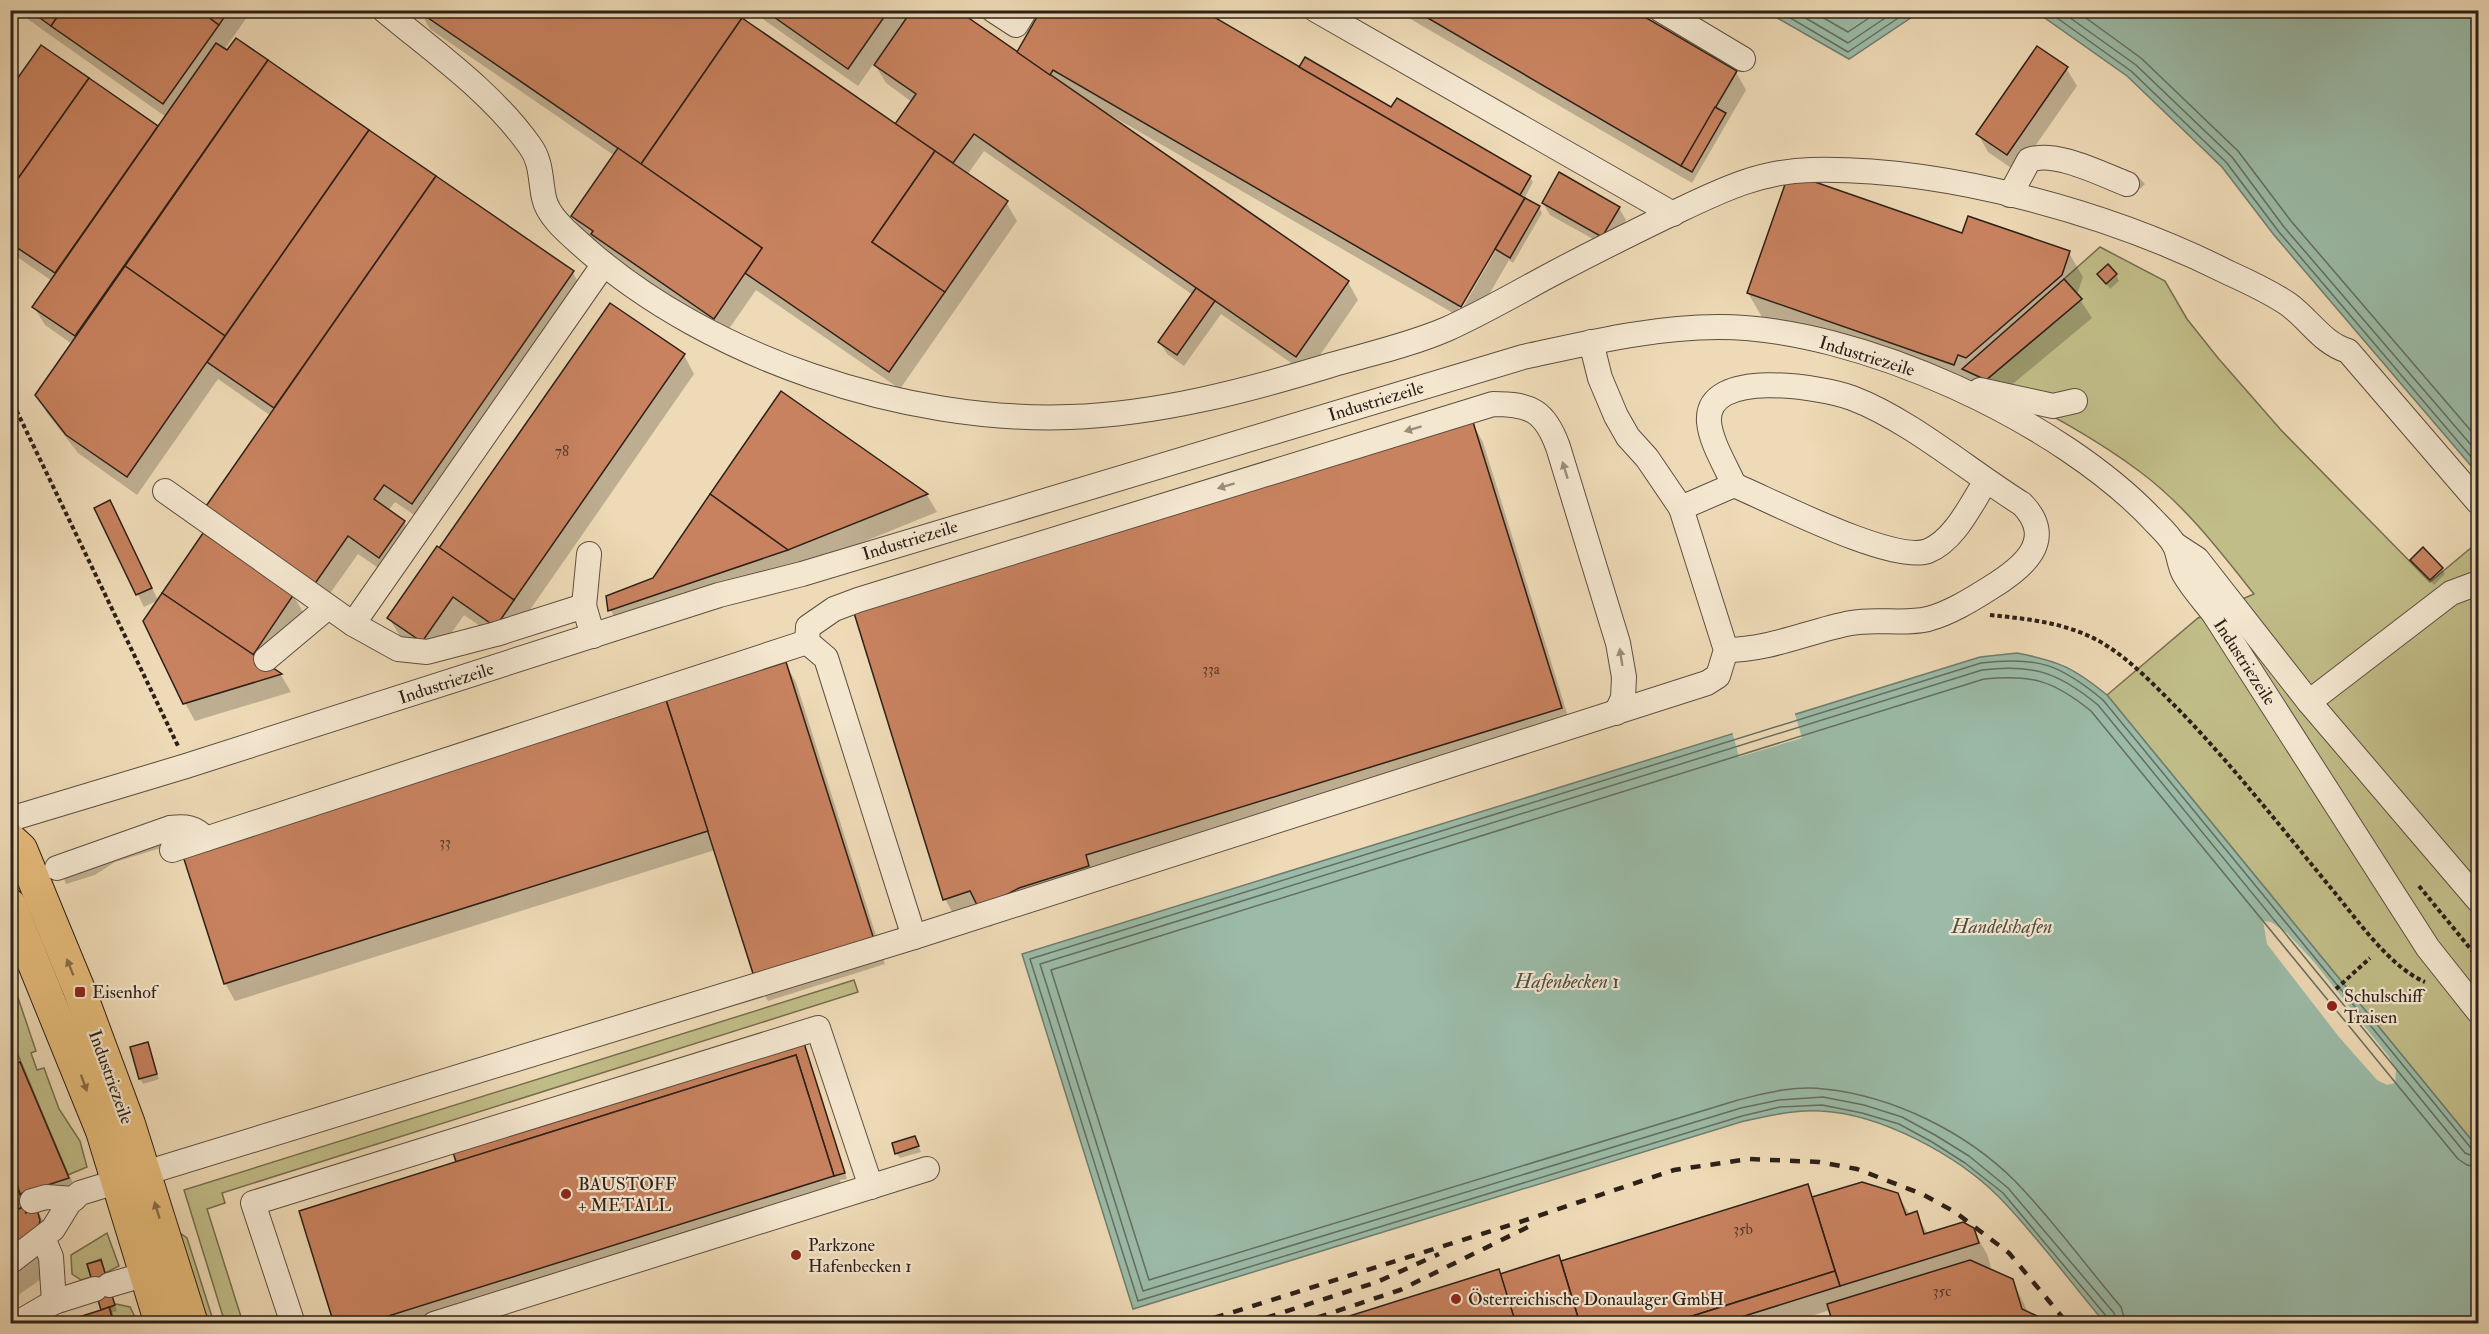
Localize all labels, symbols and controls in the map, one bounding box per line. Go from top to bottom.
street label: Industriezeile [1816,331,1918,382]
street label: Industriezeile [1326,376,1427,427]
one-way arrow [1404,425,1422,434]
house number: 78 [555,442,569,461]
one-way arrow [1560,461,1569,479]
one-way arrow [1217,482,1235,491]
street label: Industriezeile [860,515,961,566]
street label: Industriezeile [2208,615,2281,710]
one-way arrow [1616,647,1625,666]
street label: Industriezeile [396,657,497,710]
house number: 33a [1202,660,1221,679]
house number: 33 [439,833,451,852]
water label: Handelshafen [1951,914,2052,939]
one-way arrow [65,958,75,976]
water label: Hafenbecken 1 [1513,969,1620,994]
place label: Eisenhof [92,981,160,1004]
marker: Eisenhof [73,985,87,999]
place label: Schulschiff Traisen [2344,985,2425,1029]
marker: Schulschiff Traisen [2325,999,2339,1013]
street label: Industriezeile [83,1027,138,1128]
one-way arrow [79,1074,89,1092]
place label: BAUSTOFF + METALL [578,1173,676,1217]
marker: BAUSTOFF + METALL [559,1187,573,1201]
one-way arrow [152,1201,161,1219]
house number: 35b [1733,1220,1753,1239]
place label: Parkzone Hafenbecken 1 [808,1234,912,1278]
marker: Parkzone Hafenbecken 1 [789,1248,803,1262]
house number: 35c [1933,1282,1951,1301]
place label: Österreichische Donaulager GmbH [1468,1288,1724,1311]
marker: Österreichische Donaulager GmbH [1449,1292,1463,1306]

